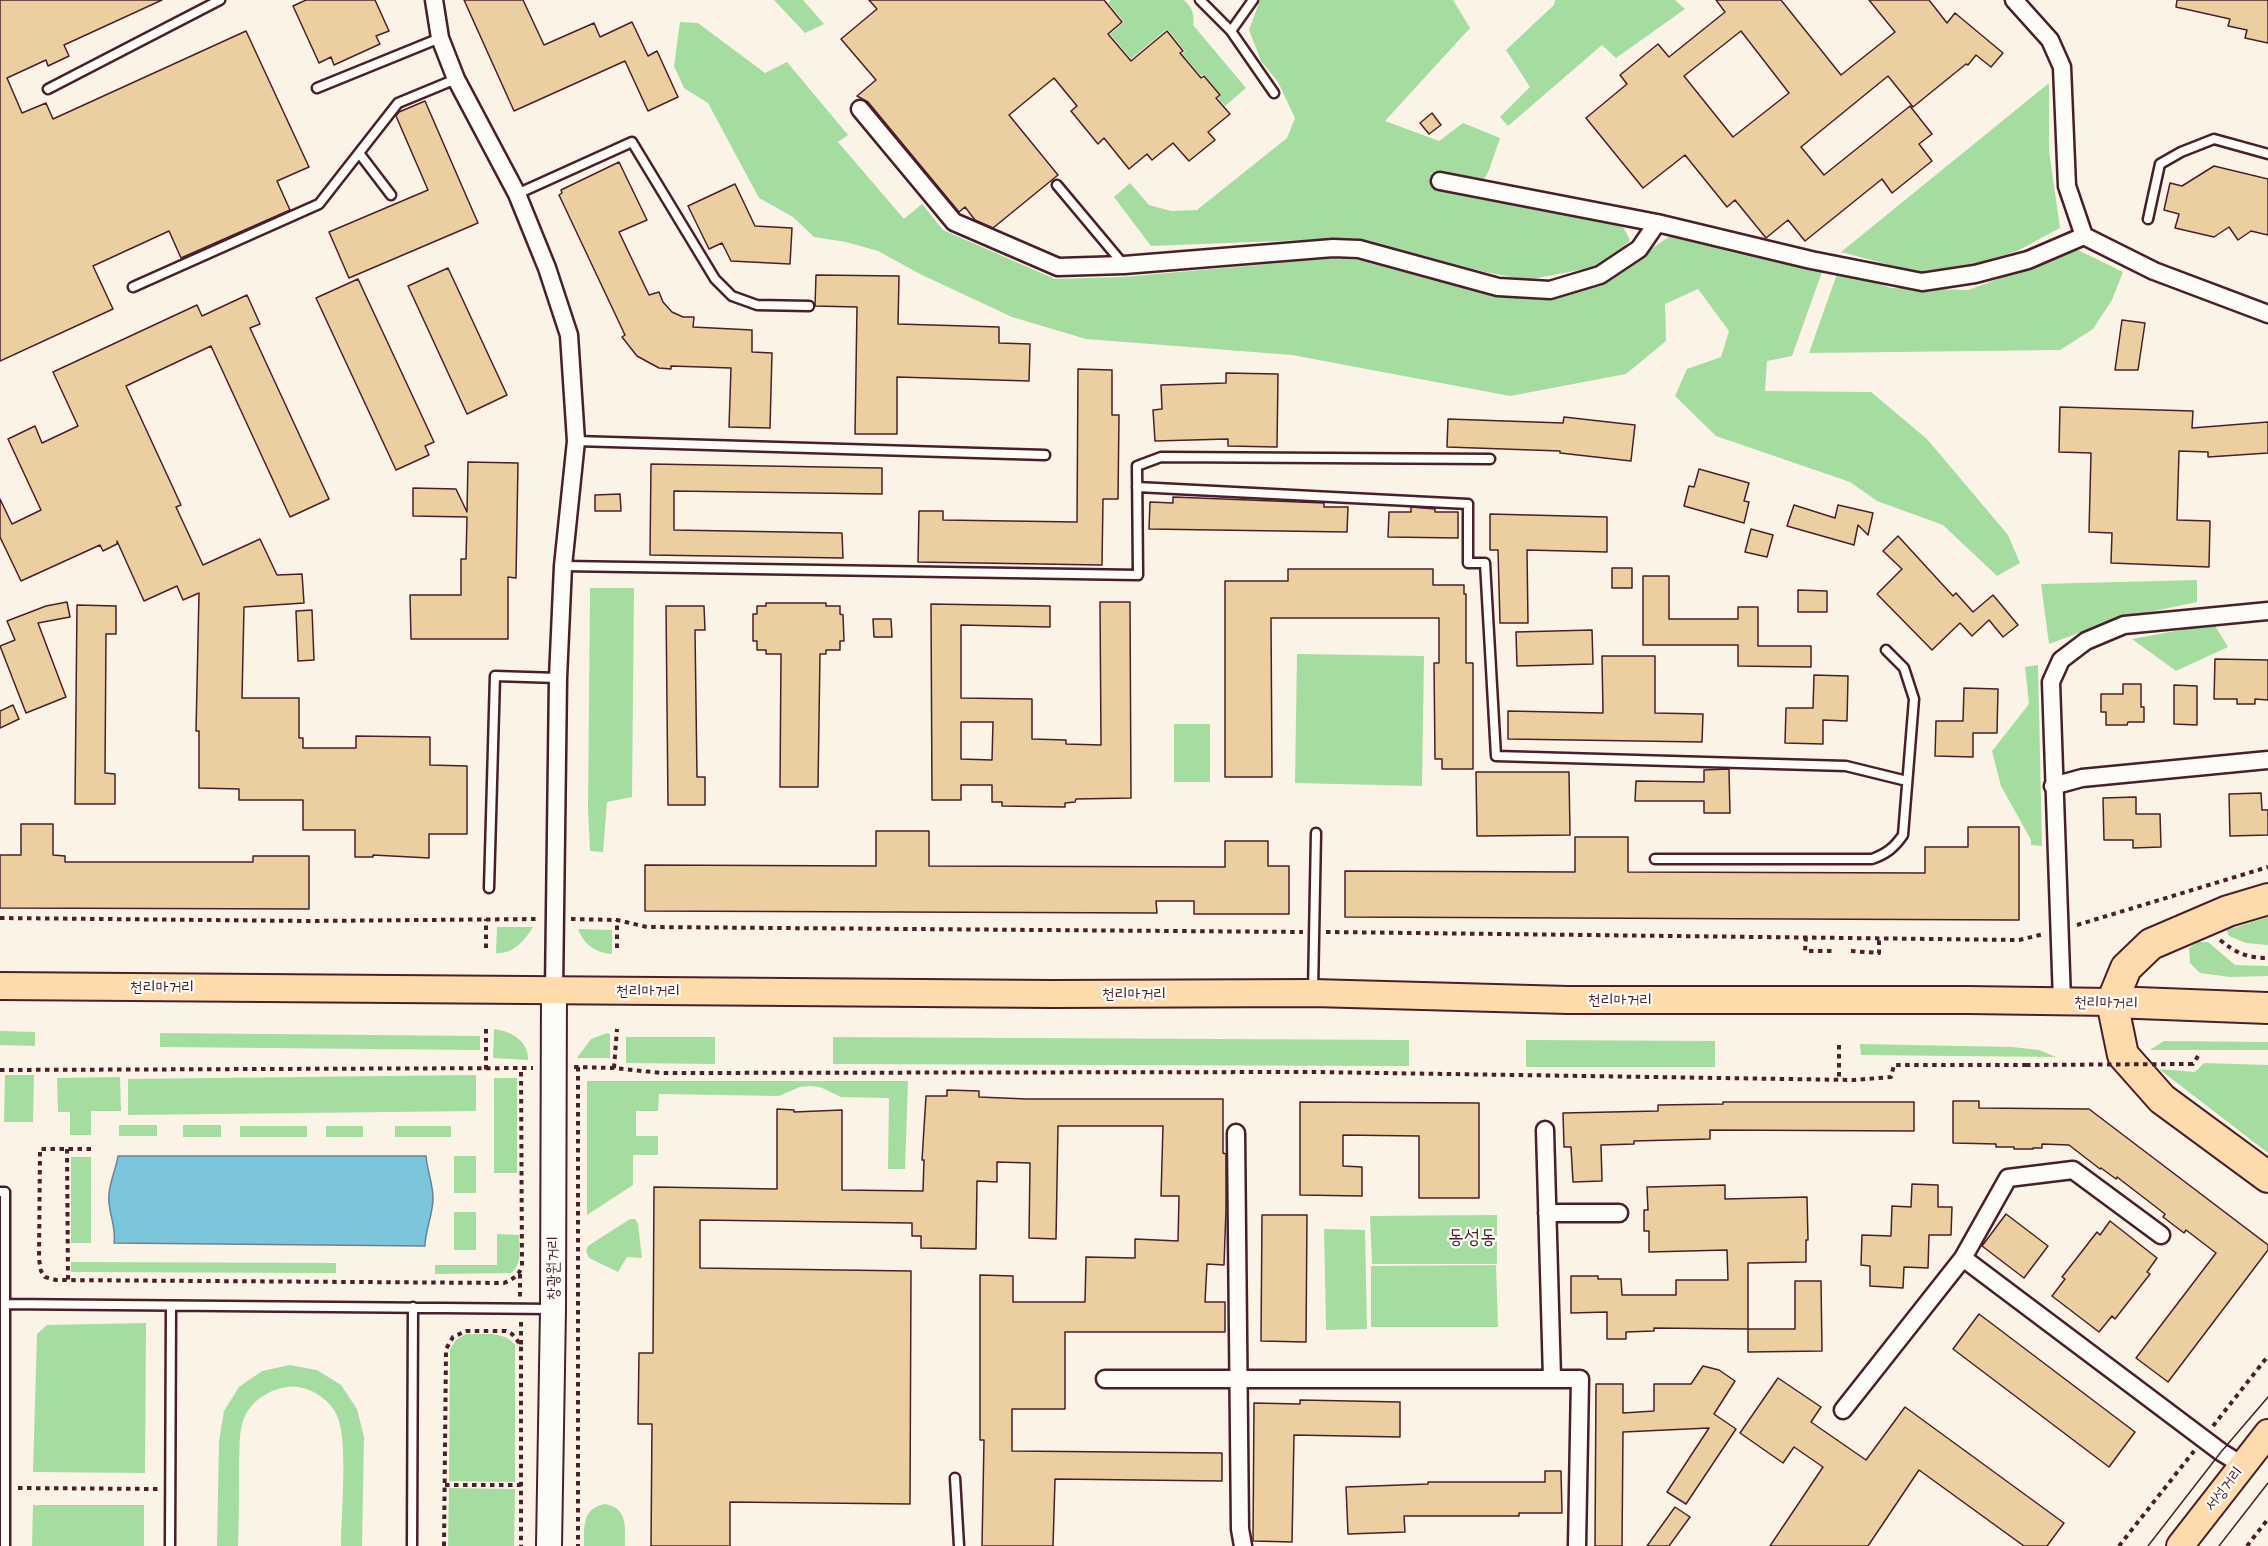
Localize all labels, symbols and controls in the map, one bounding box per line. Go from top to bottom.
street label: 천리마거리 [130,977,194,997]
street label: 천리마거리 [616,981,680,1001]
street label: 천리마거리 [1102,984,1166,1004]
street label: 천리마거리 [1588,990,1652,1010]
street label: 천리마거리 [2074,993,2138,1013]
district label: 동성동 [1448,1225,1496,1249]
street label: 창광원거리 [543,1236,563,1300]
street label: 서성거리 [2201,1463,2247,1515]

